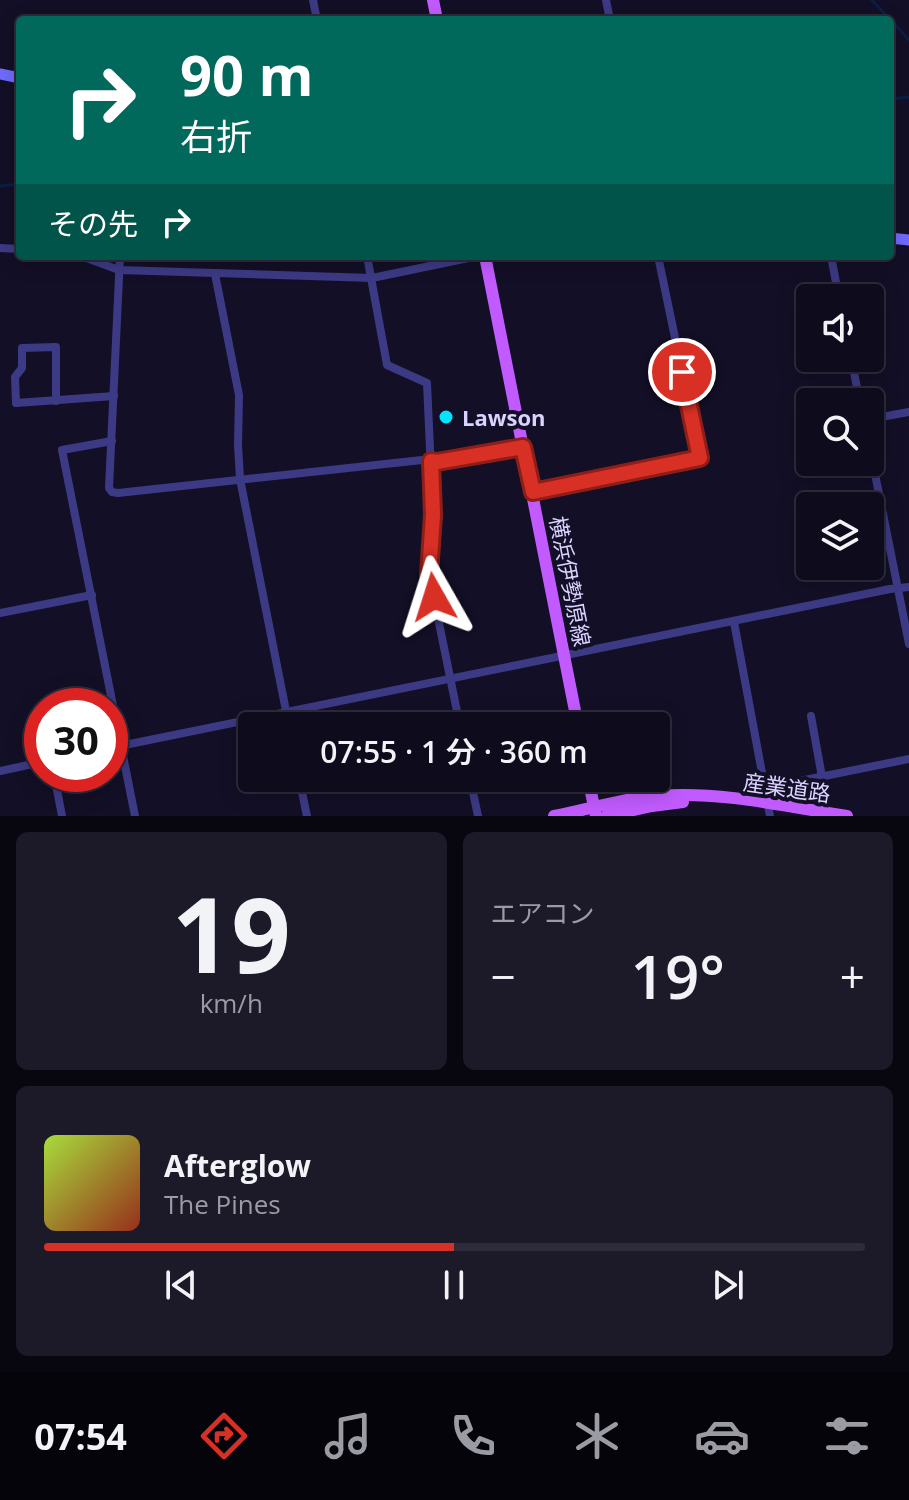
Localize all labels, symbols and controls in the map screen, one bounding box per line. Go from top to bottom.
text: 90 m [180,36,314,112]
icon: right [48,48,152,152]
text: 右折 [180,112,252,161]
icon: right [154,200,198,244]
text: その先 [48,203,138,244]
map controls [796,284,884,580]
button: sound [796,284,884,372]
pin [648,338,716,406]
icon: arrive [660,350,704,394]
button: search [796,388,884,476]
place label: Lawson [462,402,546,432]
marker: Lawson [437,408,455,426]
button: layers [796,492,884,580]
street label: 横浜伊勢原線 [544,513,598,649]
position arrow [392,555,476,639]
speed limit sign: 30 [24,688,128,792]
text: 07:55 · 1 分 · 360 m [320,731,588,772]
street label: 産業道路 [741,766,833,808]
text: 19 [172,862,291,1003]
text: エアコン [491,895,595,931]
text: 19° [631,935,725,1017]
text: − [491,946,516,1006]
text: + [840,946,865,1006]
text: km/h [200,985,263,1021]
text: Afterglow [164,1145,311,1186]
text: The Pines [164,1186,281,1222]
icon: previous [159,1263,203,1307]
icon: pause [432,1263,476,1307]
icon: next [706,1263,750,1307]
icon: directions [196,1408,252,1464]
icon: music [320,1408,376,1464]
icon: phone [445,1408,501,1464]
icon: climate [569,1408,625,1464]
icon: car [694,1408,750,1464]
icon: filters [819,1408,875,1464]
text: 07:54 [34,1412,127,1461]

